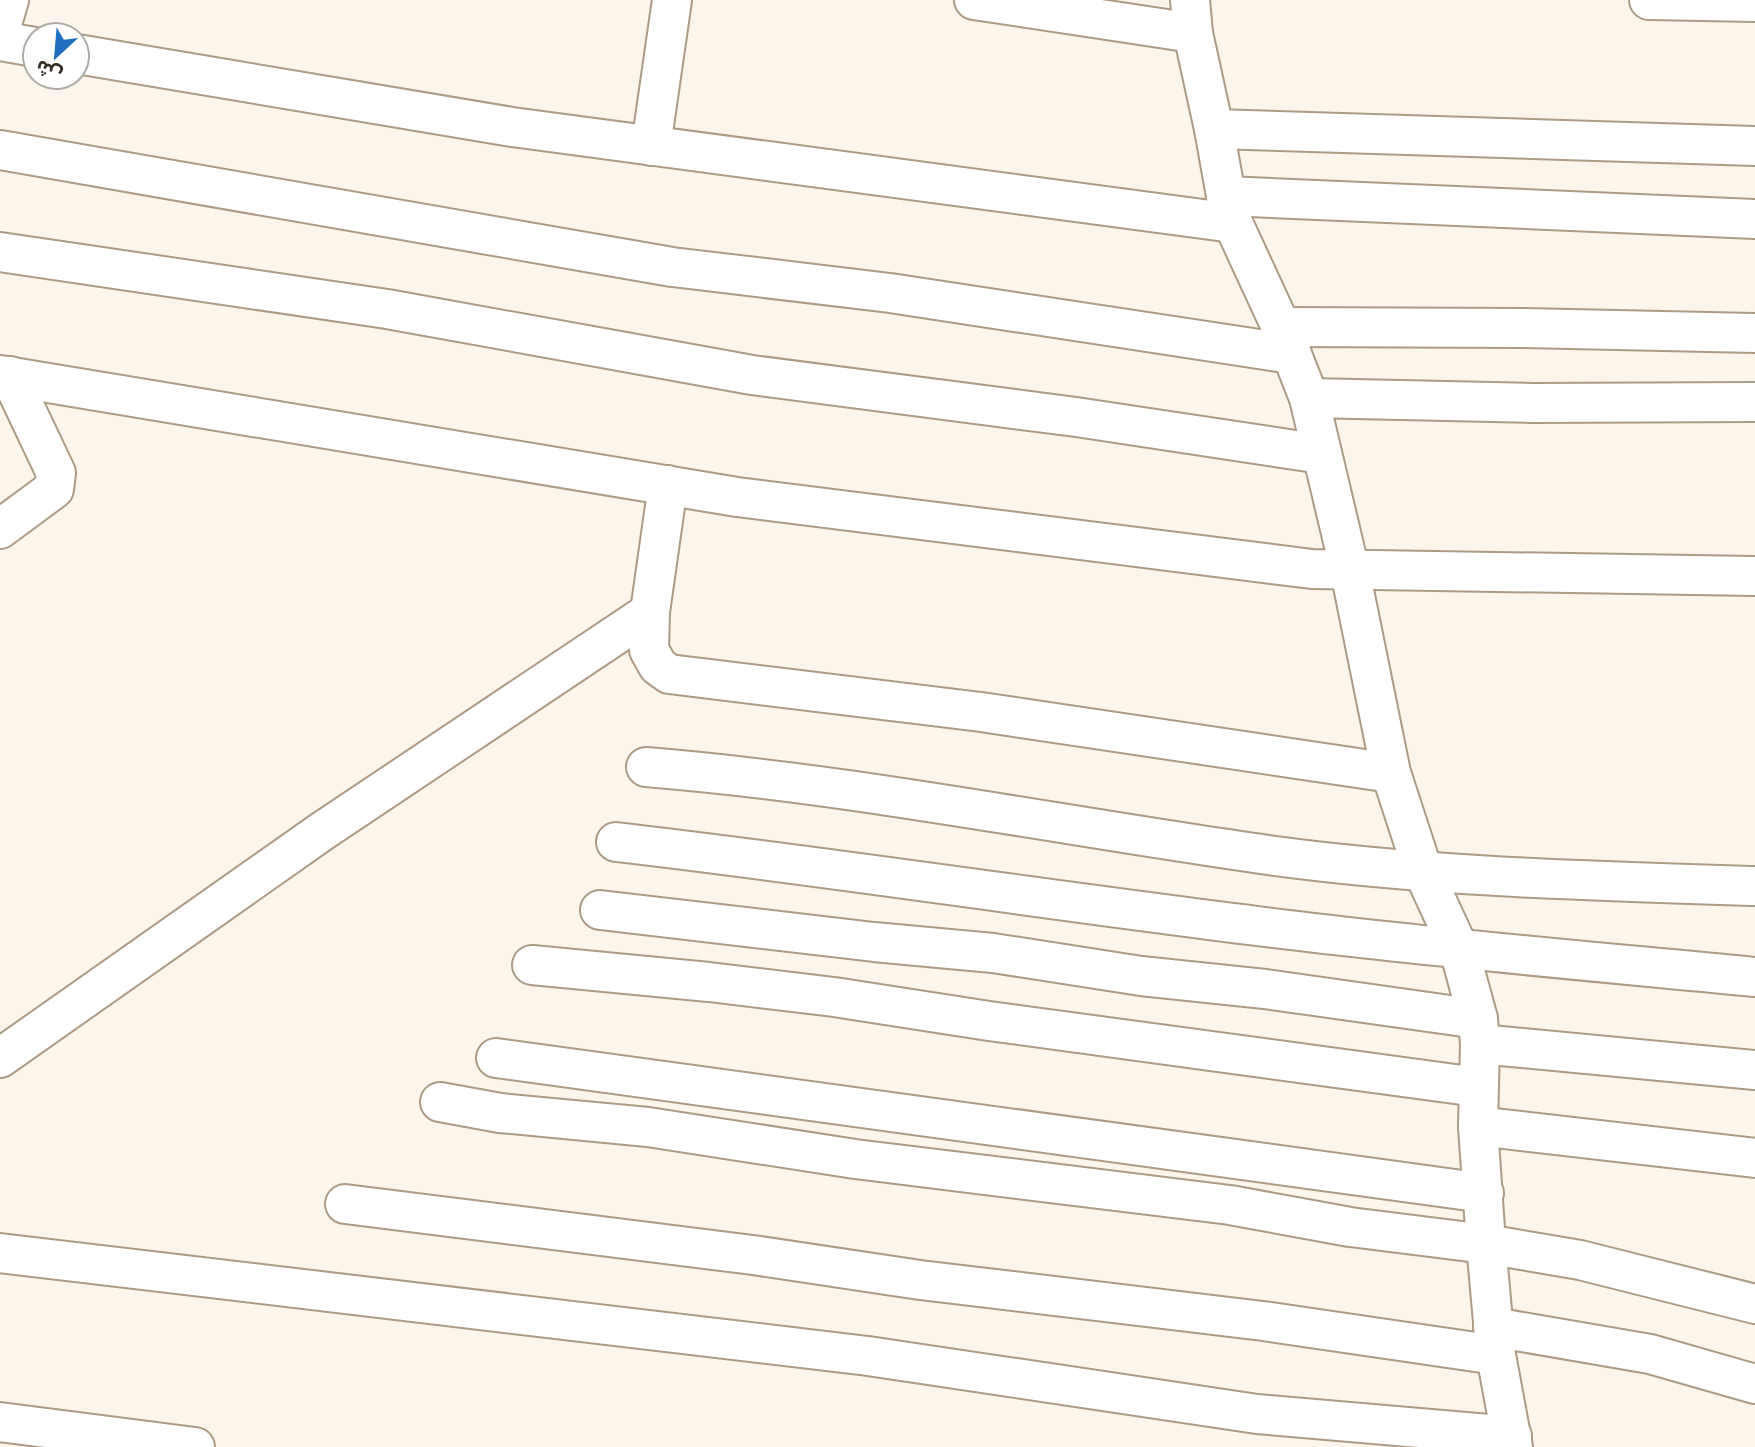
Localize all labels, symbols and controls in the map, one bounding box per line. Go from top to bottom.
north arrow [21,21,91,91]
text: ش [32,56,65,87]

